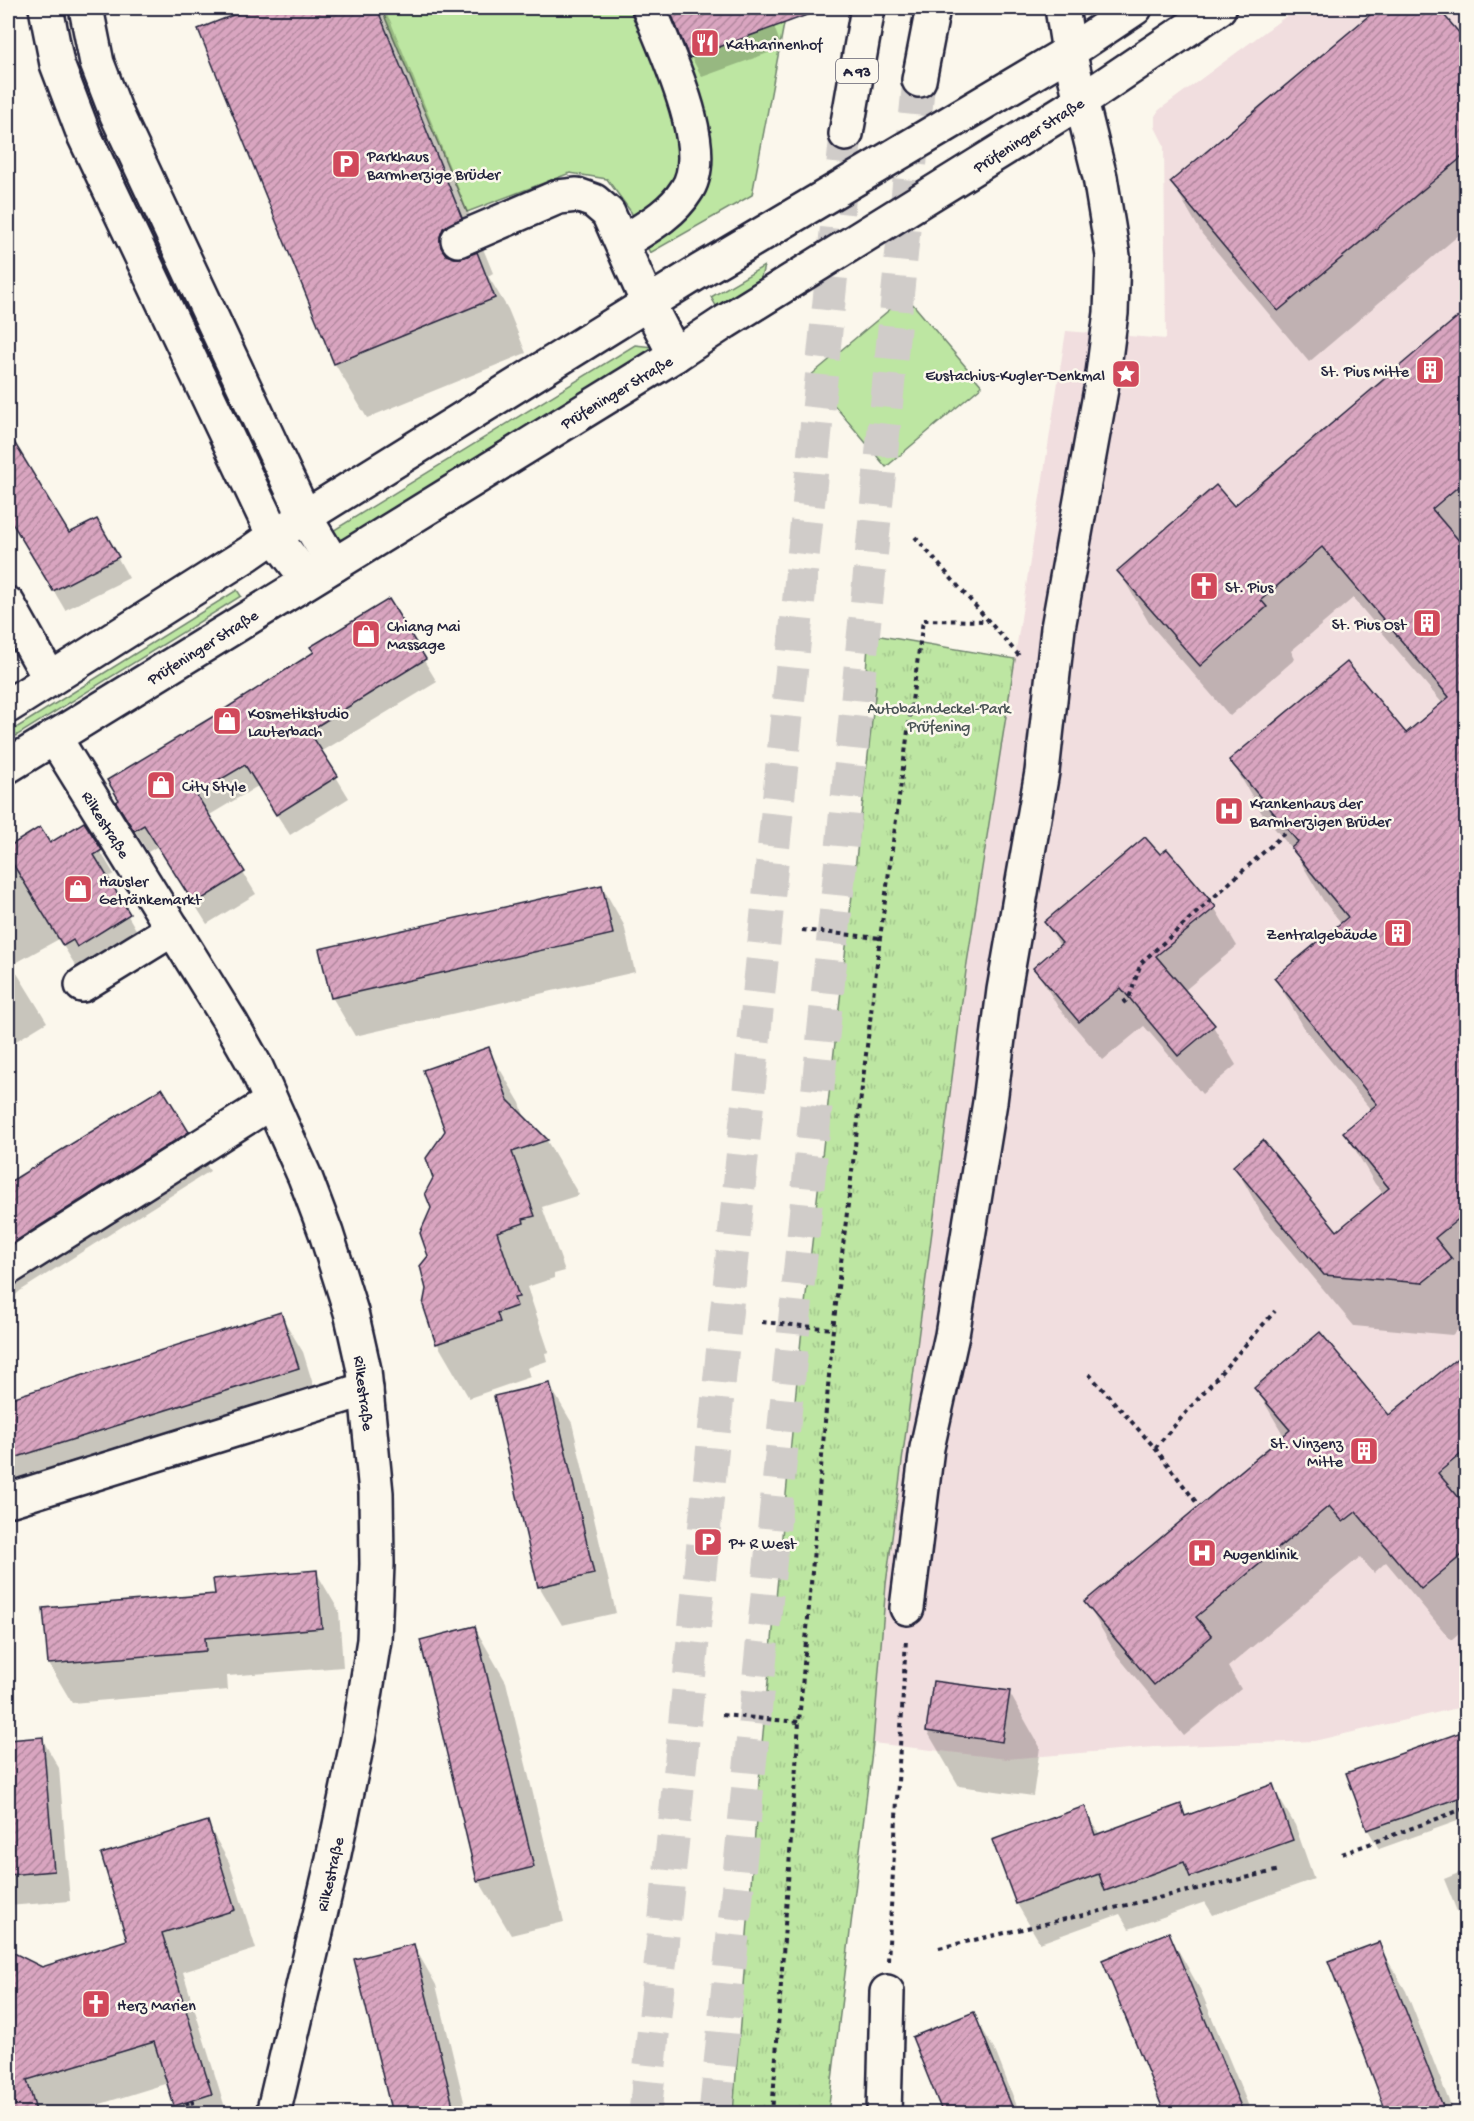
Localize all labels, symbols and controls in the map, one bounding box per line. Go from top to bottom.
restaurant icon: Katharinenhof [689,27,721,59]
place label: Katharinenhof [726,37,823,56]
road number: A 93 [836,59,878,83]
street label: Prüfeninger Straße [970,95,1089,179]
parking icon: Parkhaus Barmherzige Brüder [330,148,362,180]
place label: Parkhaus Barmherzige Brüder [366,149,501,186]
street label: Prüfeninger Straße [558,353,678,435]
building icon: St. Pius Mitte [1414,354,1446,386]
place icon: Eustachius-Kugler-Denkmal [1110,358,1142,390]
place label: St. Pius Mitte [1321,364,1410,383]
place label: Eustachius-Kugler-Denkmal [925,368,1105,387]
church icon: St. Pius [1188,570,1220,602]
place label: St. Pius [1225,580,1275,599]
street label: Prüfeninger Straße [144,607,263,691]
building icon: St. Pius Ost [1411,607,1443,639]
place label: St. Pius Ost [1332,617,1407,636]
shop icon: Chiang Mai Massage [350,618,382,650]
place label: Chiang Mai Massage [387,619,461,656]
park label: Autobahndeckel-Park Prüfening [868,701,1012,738]
shop icon: Kosmetikstudio Lauterbach [211,705,243,737]
place label: Kosmetikstudio Lauterbach [248,706,349,743]
shop icon: City Style [145,769,177,801]
place label: City Style [182,779,247,798]
street label: Rilkestraße [76,789,133,864]
hospital icon: Krankenhaus der Barmherzigen Brüder [1213,795,1245,827]
place label: Krankenhaus der Barmherzigen Brüder [1249,796,1392,833]
shop icon: Hausler Getränkemarkt [62,873,94,905]
place label: Hausler Getränkemarkt [99,874,202,911]
building icon: Zentralgebäude [1382,917,1414,949]
place label: Zentralgebäude [1266,927,1378,946]
street label: Rilkestraße [347,1355,376,1433]
building icon: St. Vinzenz Mitte [1348,1435,1380,1467]
place label: St. Vinzenz Mitte [1270,1436,1344,1473]
parking icon: P+ R West [692,1526,724,1558]
place label: P+ R West [728,1536,797,1555]
hospital icon: Augenklinik [1186,1537,1218,1569]
place label: Augenklinik [1223,1547,1299,1566]
street label: Rilkestraße [315,1835,350,1914]
church icon: Herz Marien [80,1988,112,2020]
place label: Herz Marien [117,1998,196,2017]

